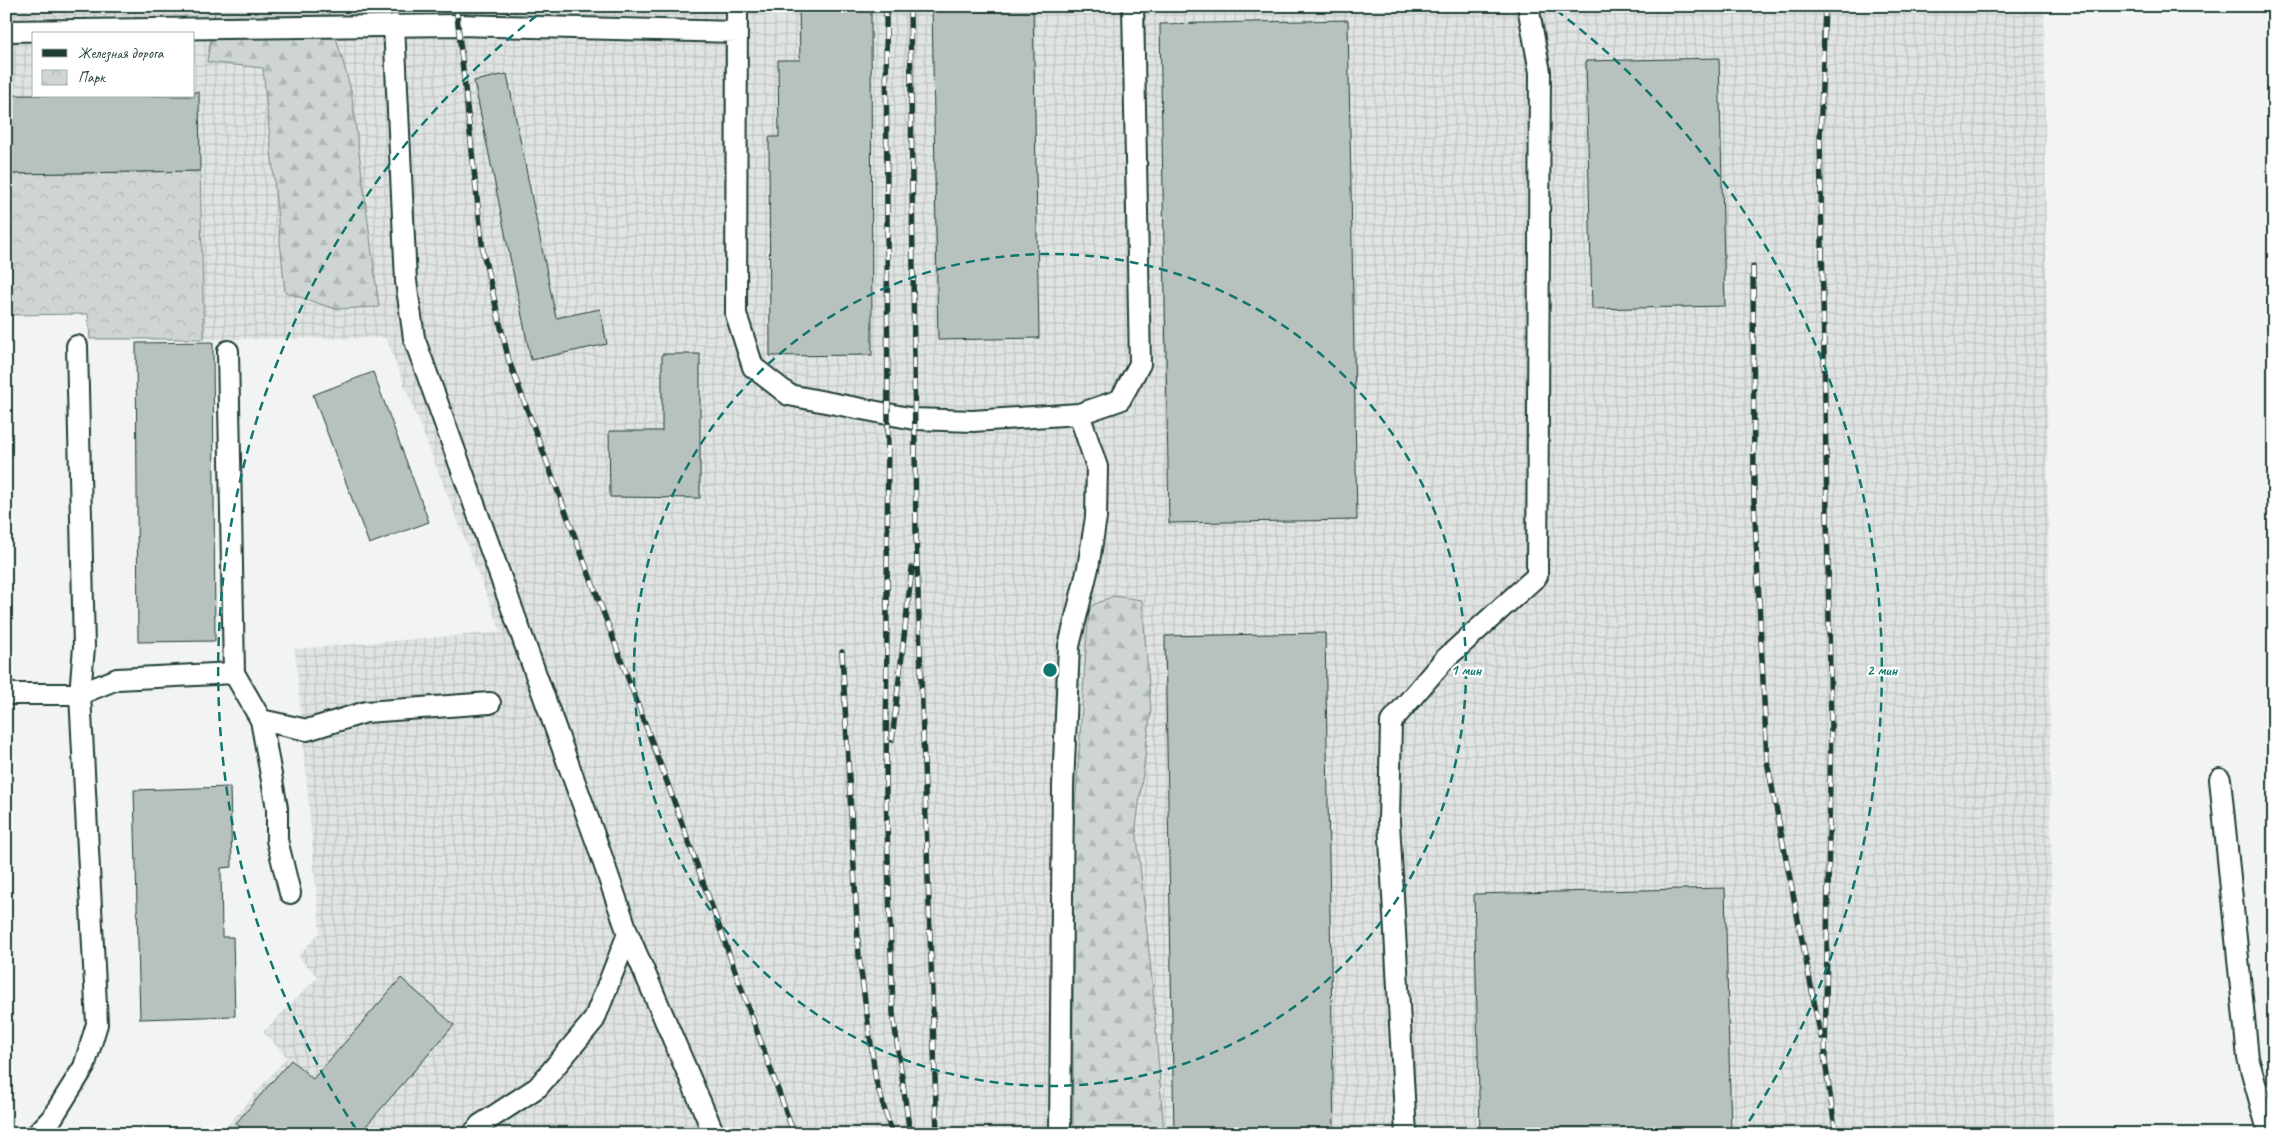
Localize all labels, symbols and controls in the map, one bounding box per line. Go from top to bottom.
legend [32,32,195,98]
text: Железная дорога [78,44,165,63]
text: Парк [78,68,106,87]
centre of rings [1041,661,1059,679]
text: 1 мин [1451,661,1483,680]
text: 2 мин [1867,661,1899,680]

